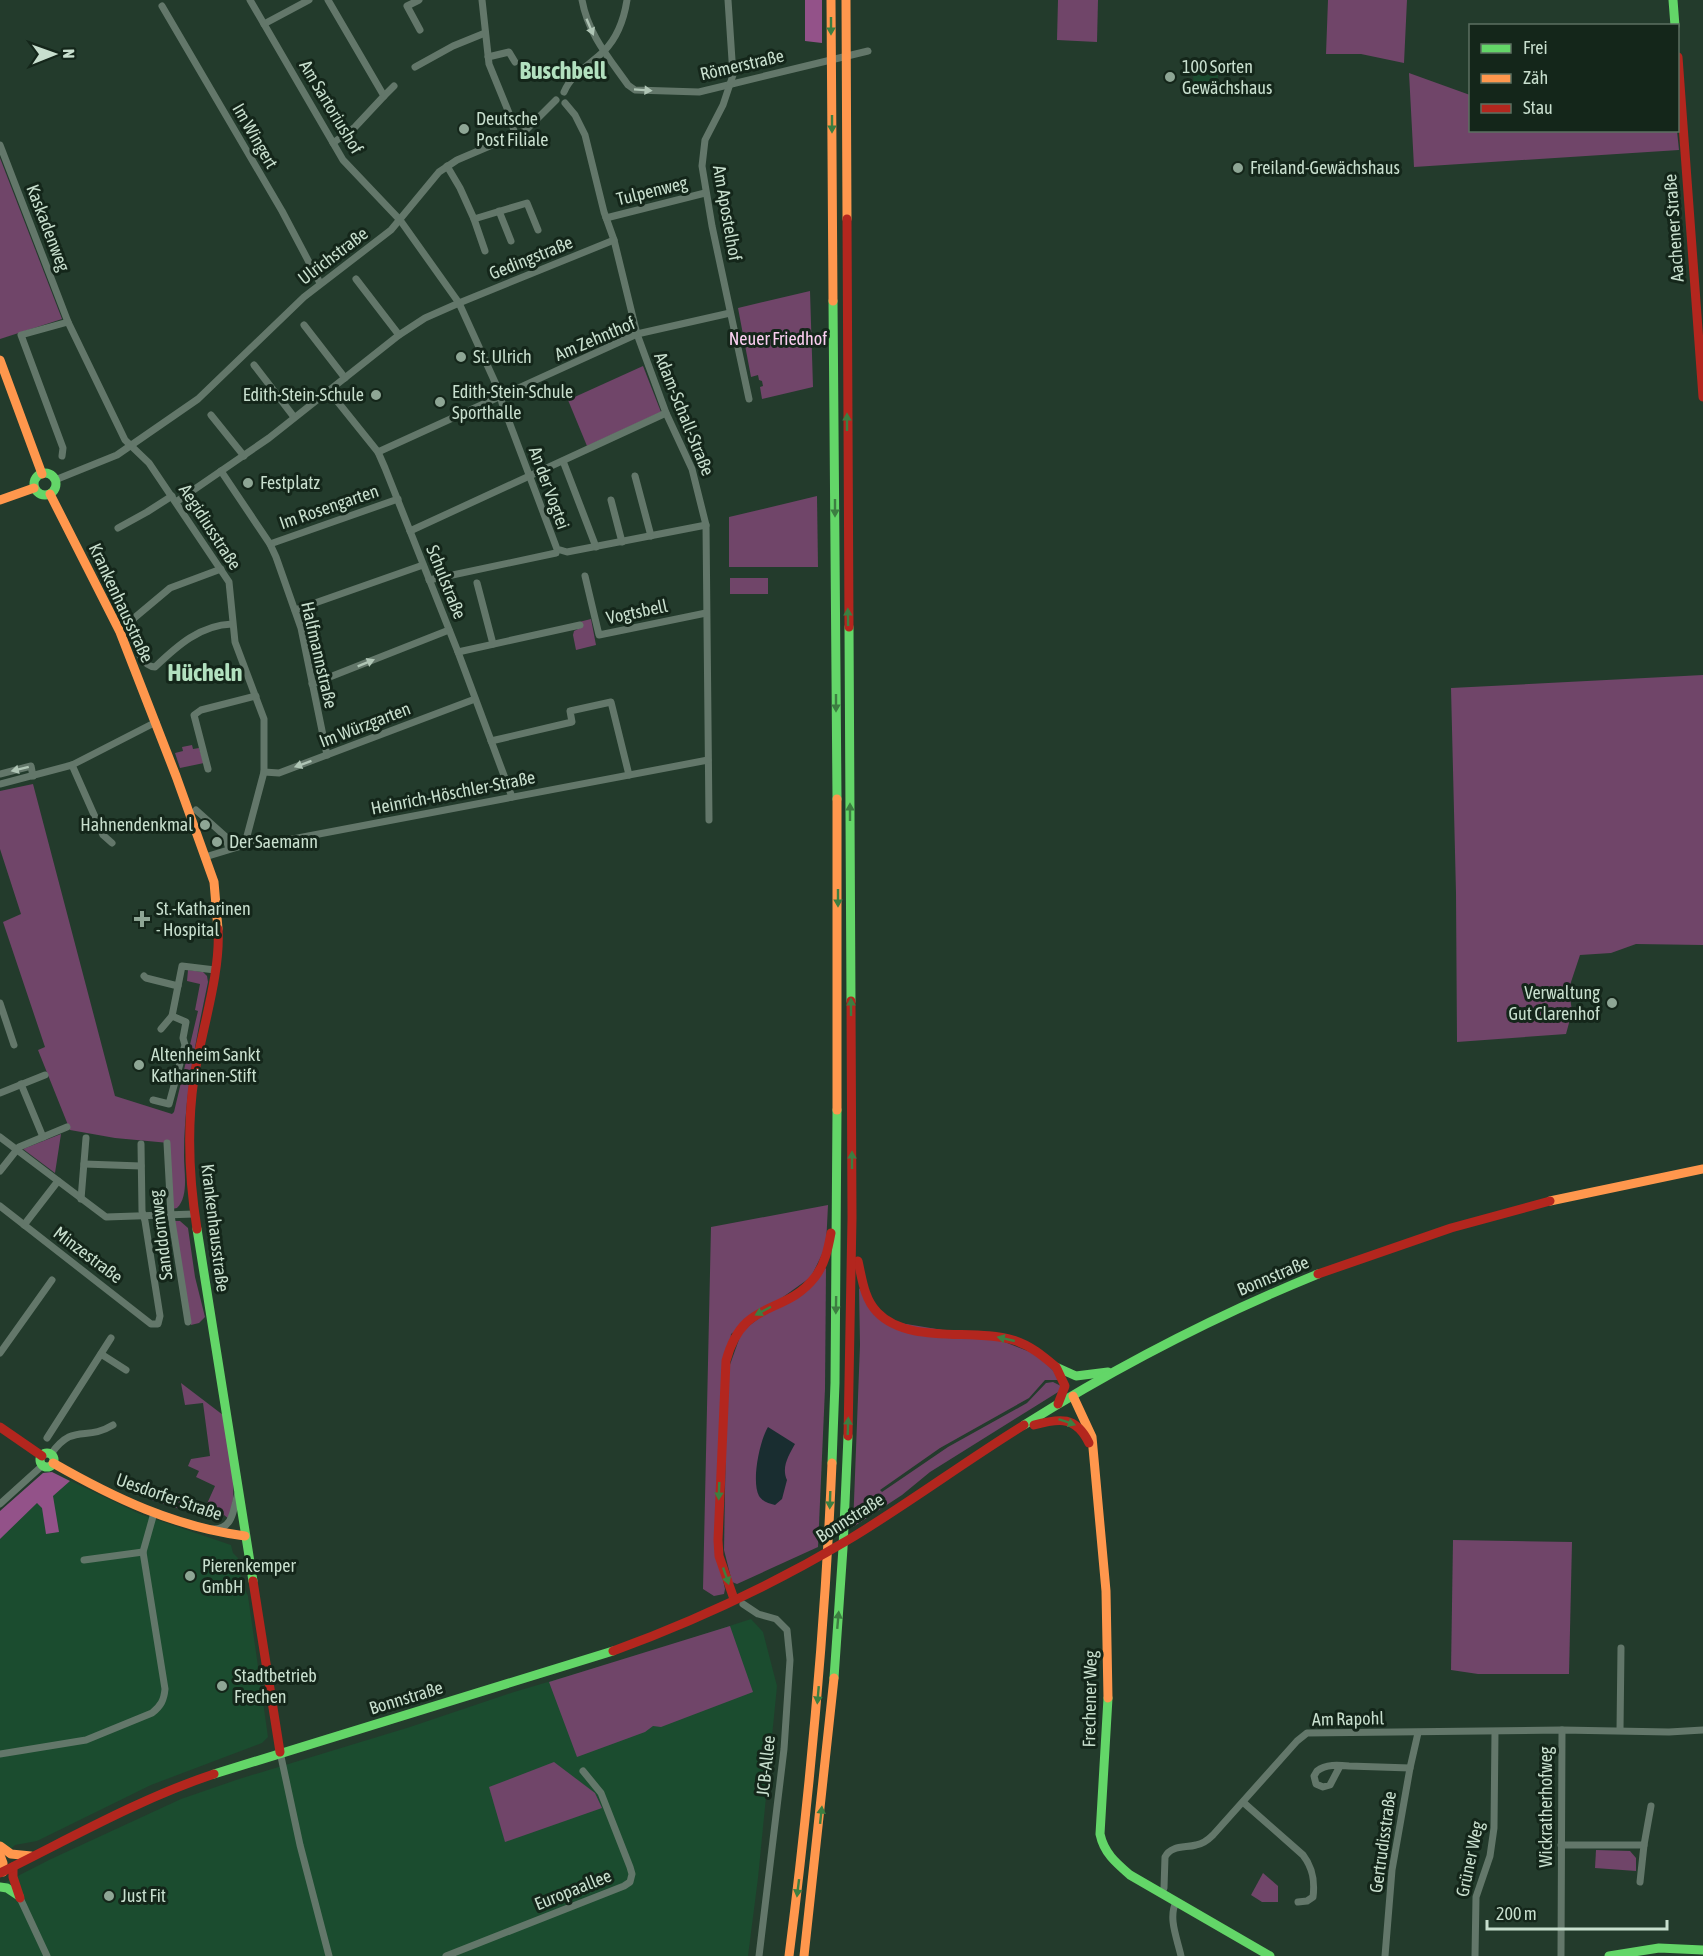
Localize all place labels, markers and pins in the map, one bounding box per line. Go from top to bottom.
place label: 100 Sorten Gewächshaus [1182,56,1272,98]
marker: 100 Sorten Gewächshaus [1163,70,1177,84]
place label: Deutsche Post Filiale [476,108,549,150]
marker: Deutsche Post Filiale [457,122,471,136]
place label: Freiland-Gewächshaus [1250,157,1400,178]
marker: Freiland-Gewächshaus [1231,161,1245,175]
place label: St. Ulrich [473,346,532,367]
marker: St. Ulrich [454,350,468,364]
place label: Edith-Stein-Schule Sporthalle [452,381,573,423]
place label: Edith-Stein-Schule [243,384,364,405]
marker: Edith-Stein-Schule [369,388,383,402]
marker: Edith-Stein-Schule Sporthalle [433,395,447,409]
place label: Festplatz [260,472,320,493]
marker: Festplatz [241,476,255,490]
place label: Hahnendenkmal [80,814,193,835]
marker: Hahnendenkmal [198,818,212,832]
place label: Der Saemann [229,831,318,852]
marker: Der Saemann [210,835,224,849]
place label: St.-Katharinen - Hospital [156,898,251,940]
marker: St.-Katharinen - Hospital [133,910,151,928]
place label: Verwaltung Gut Clarenhof [1509,982,1600,1024]
marker: Verwaltung Gut Clarenhof [1605,996,1619,1010]
place label: Altenheim Sankt Katharinen-Stift [151,1044,261,1086]
marker: Altenheim Sankt Katharinen-Stift [132,1058,146,1072]
place label: Pierenkemper GmbH [202,1555,296,1597]
marker: Pierenkemper GmbH [183,1569,197,1583]
place label: Stadtbetrieb Frechen [234,1665,317,1707]
marker: Stadtbetrieb Frechen [215,1679,229,1693]
place label: Just Fit [121,1885,166,1906]
marker: Just Fit [102,1889,116,1903]

